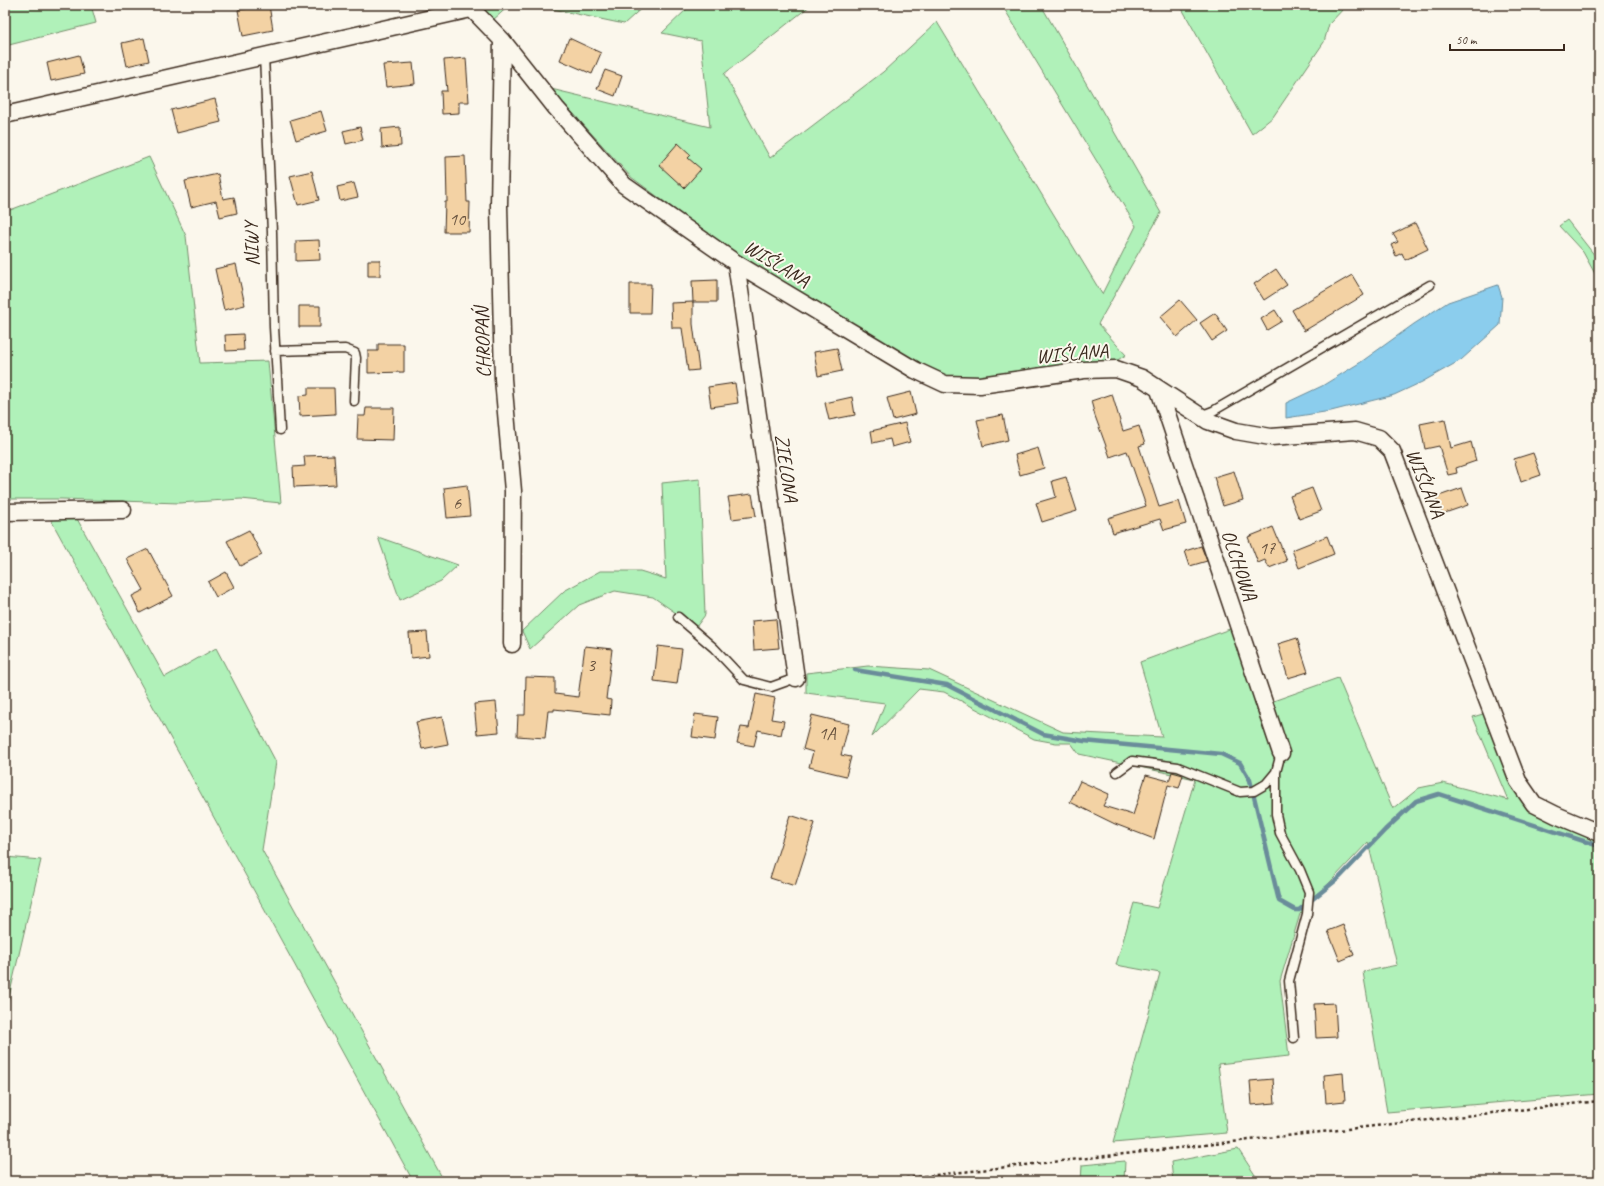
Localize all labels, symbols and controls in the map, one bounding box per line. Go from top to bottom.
scale bar [1450,26,1564,52]
text: 50 m [1456,32,1478,48]
house number: 10 [449,208,467,230]
street label: NIWY [238,218,265,267]
street label: WIŚLANA [739,234,815,293]
street label: CHROPAŃ [469,304,496,378]
street label: WIŚLANA [1035,338,1110,369]
street label: ZIELONA [769,433,804,505]
street label: WIŚLANA [1400,445,1451,522]
house number: 6 [453,492,462,514]
street label: OLCHOWA [1216,527,1264,605]
house number: 17 [1259,537,1276,559]
house number: 3 [587,654,597,676]
house number: 1A [818,722,837,744]

